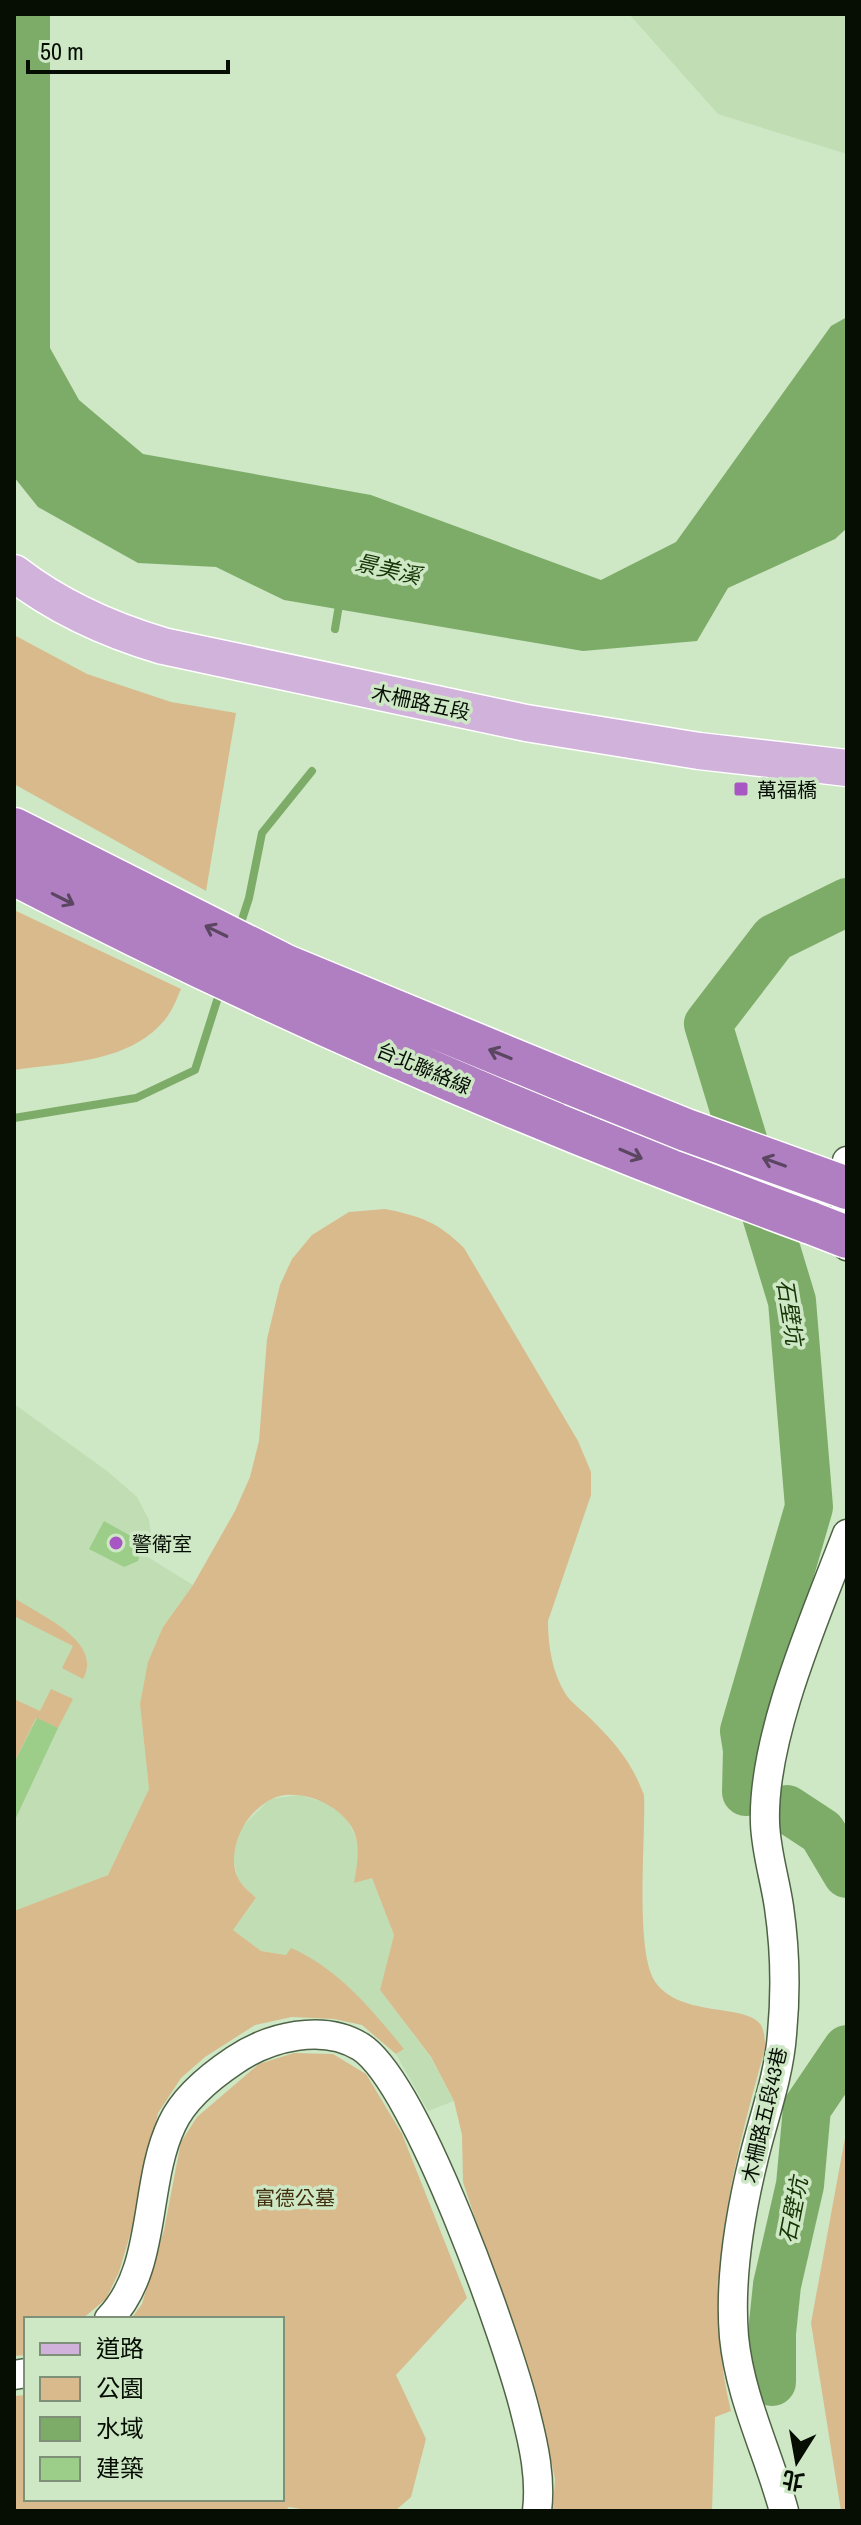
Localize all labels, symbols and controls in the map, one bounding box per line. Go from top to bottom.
scale bar [28,24,228,74]
text: 50 m [40,35,84,67]
water label: 景美溪 [352,547,426,592]
street label: 木柵路五段 [369,678,473,726]
place label: 萬福橋 [757,776,817,803]
marker: 萬福橋 [732,780,750,798]
one-way arrow [50,892,74,908]
one-way arrow [204,923,228,938]
street label: 台北聯絡線 [373,1036,475,1100]
one-way arrow [488,1046,512,1061]
one-way arrow [618,1147,642,1162]
one-way arrow [761,1153,786,1168]
water label: 石壁坑 [770,1277,810,1350]
place label: 警衛室 [132,1530,192,1557]
marker: 警衛室 [107,1534,125,1552]
street label: 木柵路五段43巷 [735,2045,793,2185]
water label: 石壁坑 [772,2172,815,2245]
park label: 富德公墓 [255,2184,335,2211]
legend [24,2317,284,2501]
text: 道路 [96,2332,144,2364]
text: 公園 [96,2372,144,2404]
text: 水域 [96,2412,144,2444]
north arrow [757,2421,837,2501]
text: 建築 [96,2452,144,2484]
text: 北 [780,2464,807,2497]

